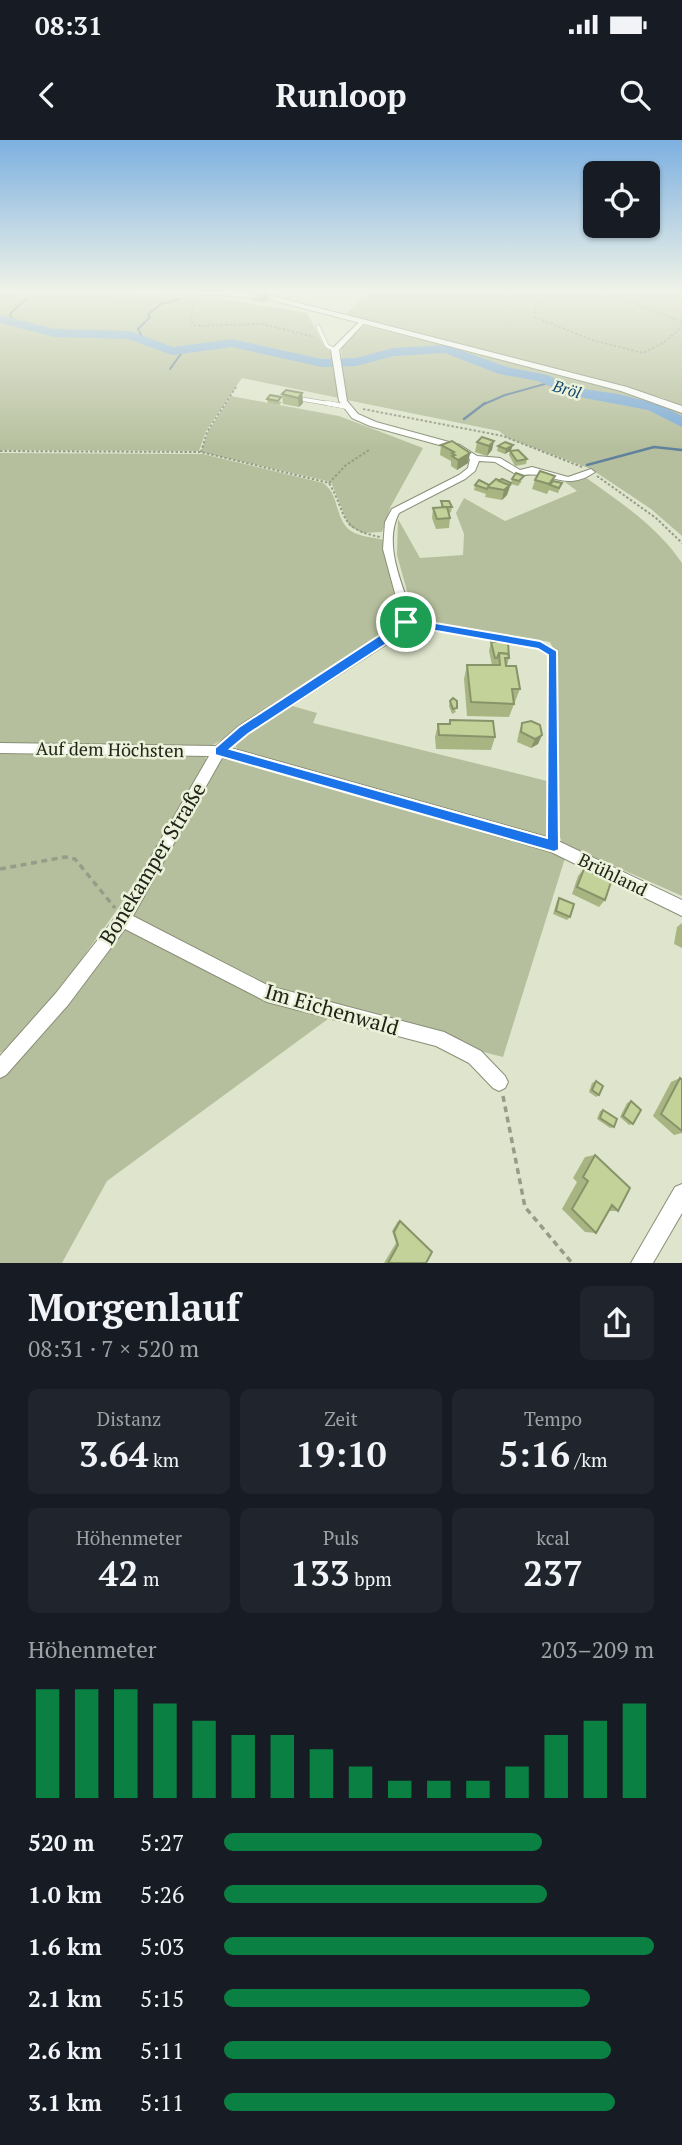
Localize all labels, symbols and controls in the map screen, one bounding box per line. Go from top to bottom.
text: 08:31 [35,8,103,42]
text: Runloop [276,74,406,116]
icon: back [28,76,66,114]
icon: search [616,76,654,114]
map controls [583,161,660,238]
button: locate [583,161,660,238]
water label: Bröl [549,374,584,404]
pin [376,592,436,652]
icon: arrive [387,603,425,641]
street label: Auf dem Höchsten [36,736,185,762]
street label: Bonekamper Straße [93,777,211,949]
street label: Brühland [574,847,652,901]
street label: Im Eichenwald [262,976,403,1042]
text: Morgenlauf [28,1282,240,1332]
button: share [580,1286,654,1360]
text: 08:31 · 7 × 520 m [28,1333,199,1364]
text: Distanz [97,1406,161,1431]
text: Zeit [324,1406,358,1431]
text: Tempo [524,1406,582,1431]
text: 3.64 [79,1431,148,1477]
text: 19:10 [295,1431,387,1477]
text: 5:16 [499,1431,570,1477]
text: km [148,1447,179,1472]
text: /km [570,1447,607,1472]
text: Höhenmeter [76,1525,182,1550]
text: Puls [323,1525,359,1550]
text: kcal [536,1525,570,1550]
text: 42 [99,1550,138,1596]
text: 133 [290,1550,350,1596]
text: 237 [523,1550,583,1596]
text: m [138,1566,159,1591]
text: bpm [350,1566,392,1591]
text: Höhenmeter [28,1634,157,1665]
text: 203–209 m [541,1634,654,1665]
text: 520 m [28,1827,94,1858]
text: 5:27 [140,1827,184,1858]
text: 1.0 km [28,1879,102,1910]
text: 5:26 [140,1879,184,1910]
text: 1.6 km [28,1931,102,1962]
text: 5:03 [140,1931,184,1962]
text: 2.1 km [28,1983,102,2014]
text: 5:15 [140,1983,184,2014]
text: 2.6 km [28,2035,102,2066]
text: 5:11 [140,2035,184,2066]
text: 3.1 km [28,2087,102,2118]
text: 5:11 [140,2087,184,2118]

